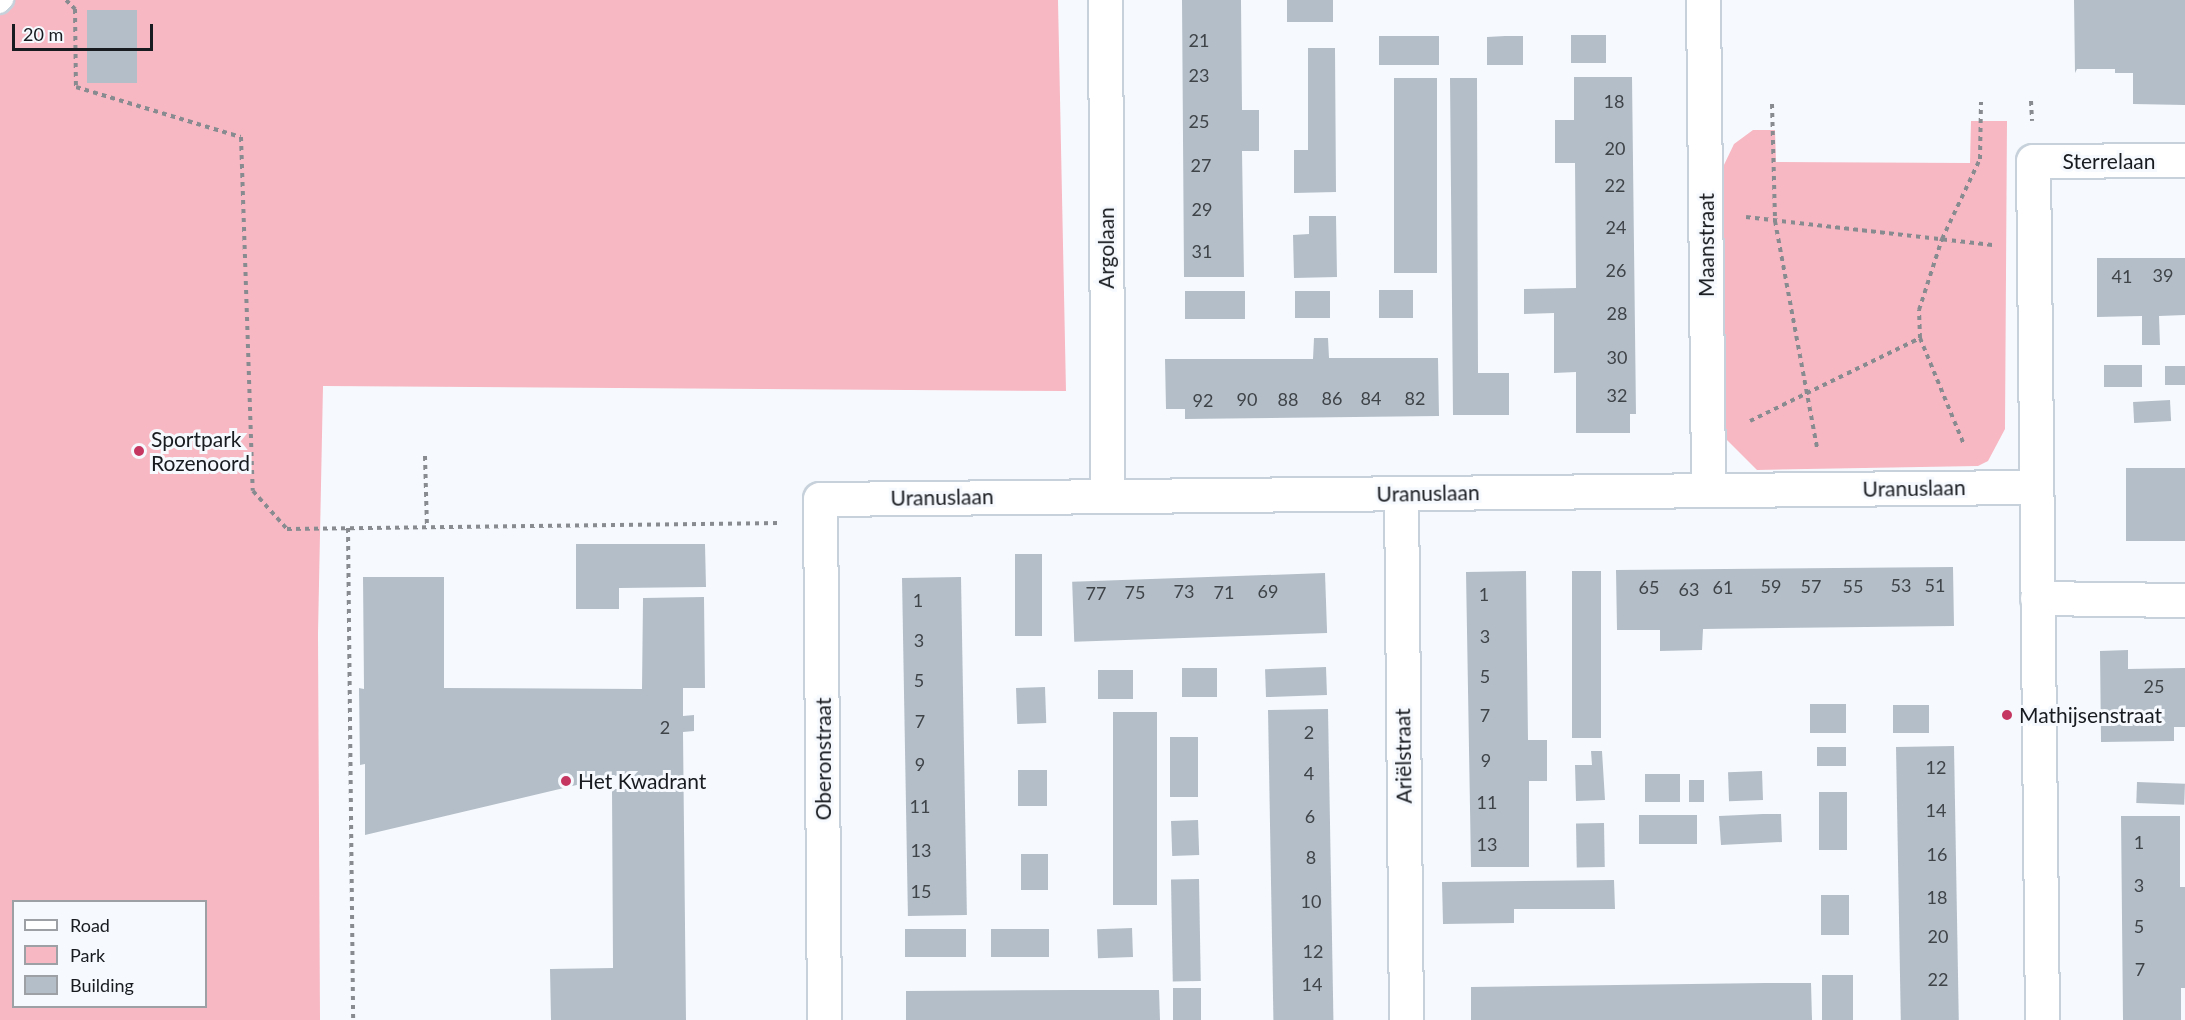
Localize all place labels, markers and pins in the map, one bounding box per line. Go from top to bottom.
place label: Sportpark Rozenoord [151,426,250,476]
marker: Sportpark Rozenoord [132,444,146,458]
place label: Mathijsenstraat [2019,702,2162,728]
marker: Mathijsenstraat [2000,708,2014,722]
place label: Het Kwadrant [578,768,706,794]
marker: Het Kwadrant [559,774,573,788]

